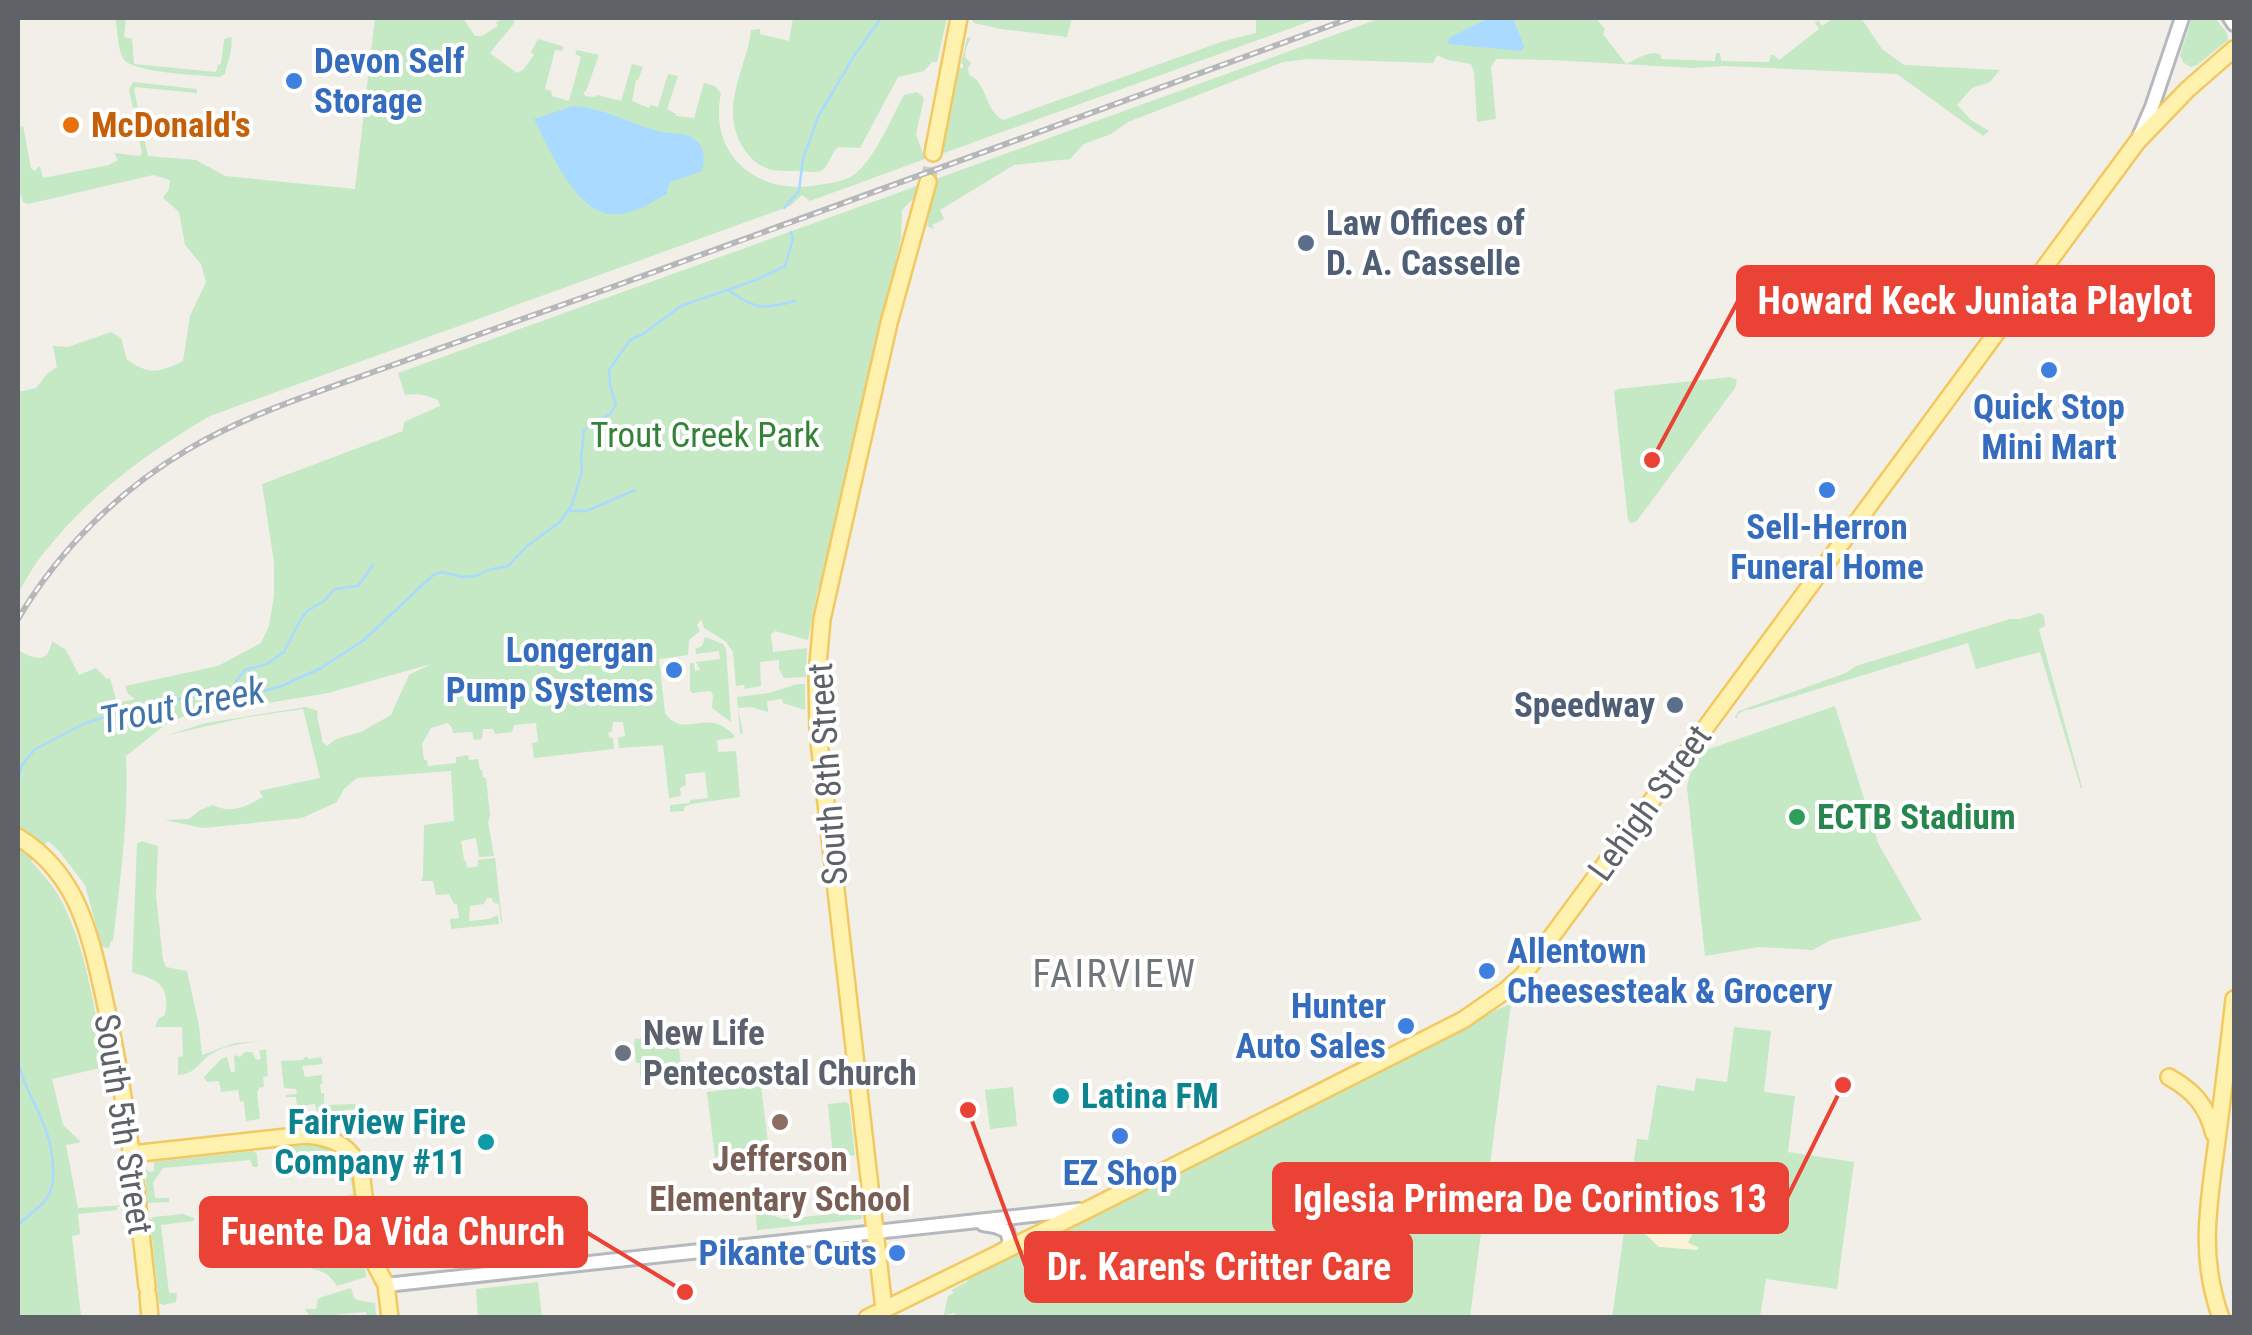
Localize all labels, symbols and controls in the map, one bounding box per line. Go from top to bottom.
place label: Devon Self Storage [314,41,465,122]
marker: Devon Self Storage [283,70,305,92]
place label: McDonald's [91,105,251,146]
marker: McDonald's [60,114,82,136]
place label: Law Offices of D. A. Casselle [1326,203,1526,284]
marker: Law Offices of D. A. Casselle [1295,232,1317,254]
callout: Howard Keck Juniata Playlot [1738,267,2213,335]
text: Howard Keck Juniata Playlot [1758,279,2192,323]
marker: Quick Stop Mini Mart [2038,359,2060,381]
place label: Quick Stop Mini Mart [1973,387,2125,468]
park label: Trout Creek Park [590,415,820,456]
marker: Sell-Herron Funeral Home [1816,479,1838,501]
place label: Sell-Herron Funeral Home [1730,507,1924,588]
place label: Longergan Pump Systems [446,630,654,711]
marker: Longergan Pump Systems [663,659,685,681]
street label: South 8th Street [800,662,856,886]
water label: Trout Creek [96,667,270,743]
place label: Speedway [1514,685,1655,726]
marker: Speedway [1664,694,1686,716]
street label: Lehigh Street [1580,717,1720,889]
place label: ECTB Stadium [1817,797,2016,838]
marker: ECTB Stadium [1786,806,1808,828]
place label: Allentown Cheesesteak & Grocery [1507,931,1833,1012]
district label: FAIRVIEW [1033,952,1198,996]
marker: Allentown Cheesesteak & Grocery [1476,960,1498,982]
place label: Hunter Auto Sales [1236,986,1386,1067]
street label: South 5th Street [85,1011,161,1237]
place label: New Life Pentecostal Church [643,1013,917,1094]
marker: Hunter Auto Sales [1395,1015,1417,1037]
marker: New Life Pentecostal Church [612,1042,634,1064]
place label: Latina FM [1081,1076,1219,1117]
marker: Latina FM [1050,1085,1072,1107]
place label: Fairview Fire Company #11 [274,1102,466,1183]
marker: Jefferson Elementary School [769,1111,791,1133]
marker: EZ Shop [1109,1125,1131,1147]
marker: Fairview Fire Company #11 [475,1131,497,1153]
place label: Jefferson Elementary School [649,1139,911,1220]
place label: EZ Shop [1063,1153,1177,1194]
callout: Iglesia Primera De Corintios 13 [1274,1164,1787,1232]
text: Iglesia Primera De Corintios 13 [1293,1177,1767,1221]
callout: Fuente Da Vida Church [201,1198,586,1266]
text: Fuente Da Vida Church [221,1210,565,1254]
place label: Pikante Cuts [699,1233,877,1274]
callout: Dr. Karen's Critter Care [1026,1233,1411,1301]
marker: Pikante Cuts [886,1242,908,1264]
text: Dr. Karen's Critter Care [1047,1245,1391,1289]

